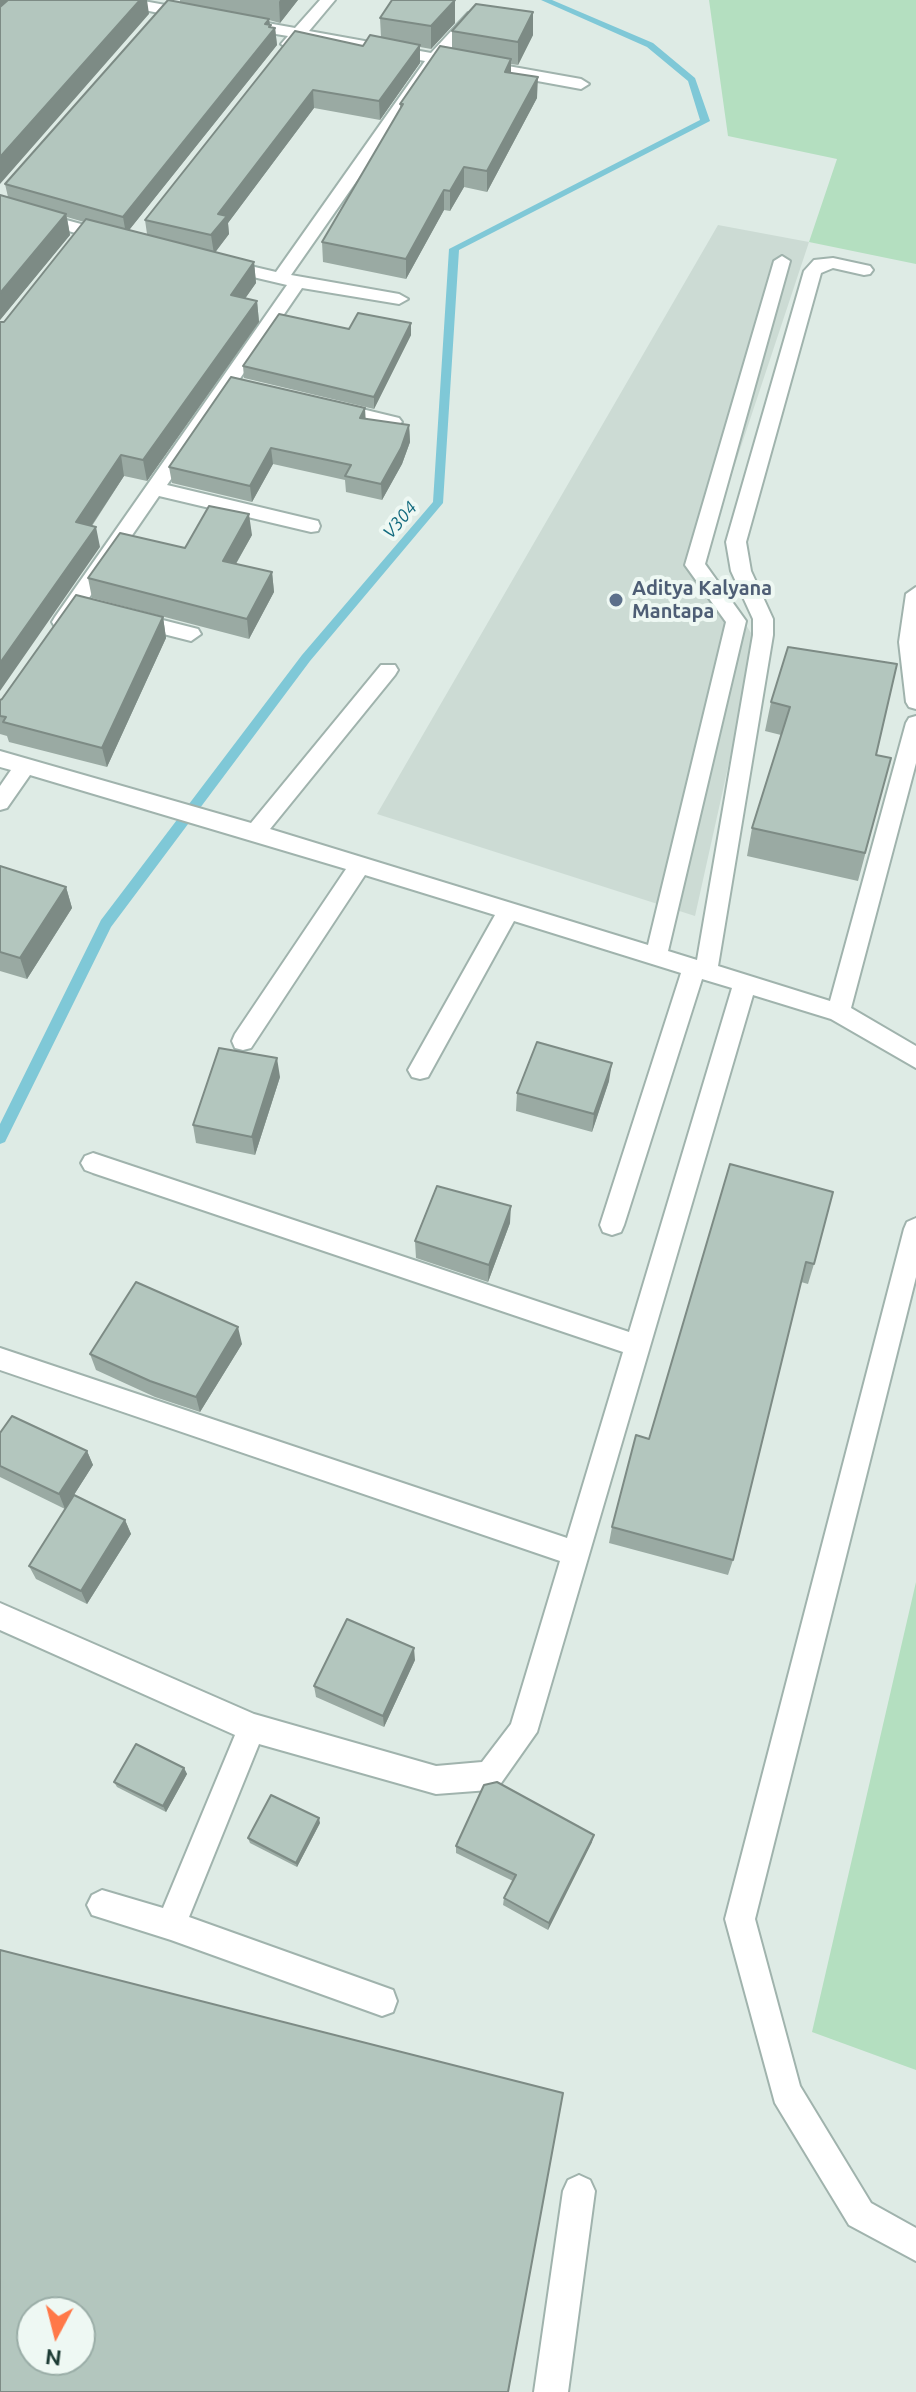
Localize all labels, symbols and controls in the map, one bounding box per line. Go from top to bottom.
water label: V304 [378,497,422,543]
place label: Aditya Kalyana Mantapa [632,576,772,623]
marker: Aditya Kalyana Mantapa [607,591,625,609]
north arrow [16,2296,96,2376]
text: N [44,2345,63,2372]

